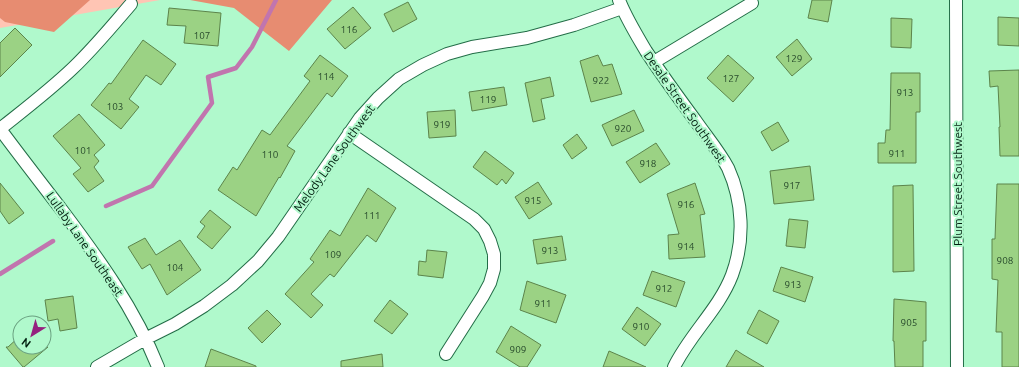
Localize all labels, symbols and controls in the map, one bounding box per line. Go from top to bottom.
house number: 116 [341,24,358,35]
house number: 107 [194,30,210,41]
street label: Desale Street Southwest [642,49,729,165]
house number: 129 [786,53,802,64]
house number: 114 [318,71,335,82]
house number: 127 [723,73,739,84]
house number: 922 [593,75,609,86]
house number: 913 [897,87,913,98]
house number: 119 [480,94,496,105]
house number: 103 [107,101,123,112]
street label: Melody Lane Southwest [291,102,377,214]
house number: 919 [434,119,450,130]
street label: Plum Street Southwest [951,122,964,246]
house number: 920 [615,123,632,134]
house number: 101 [75,145,91,156]
house number: 911 [889,148,905,159]
house number: 110 [262,149,279,160]
house number: 918 [640,158,657,169]
house number: 917 [784,180,800,191]
street label: Lullaby Lane Southeast [44,190,126,299]
house number: 915 [525,195,541,206]
house number: 916 [678,199,695,210]
house number: 111 [364,210,380,221]
house number: 914 [678,241,695,252]
house number: 913 [542,245,558,256]
house number: 109 [325,249,341,260]
house number: 908 [997,255,1014,266]
house number: 104 [167,262,184,273]
house number: 913 [785,279,801,290]
house number: 912 [656,283,672,294]
house number: 911 [535,298,551,309]
north arrow [12,315,52,355]
house number: 905 [901,317,917,328]
house number: 910 [633,321,650,332]
text: N [19,336,33,350]
house number: 909 [510,344,526,355]

